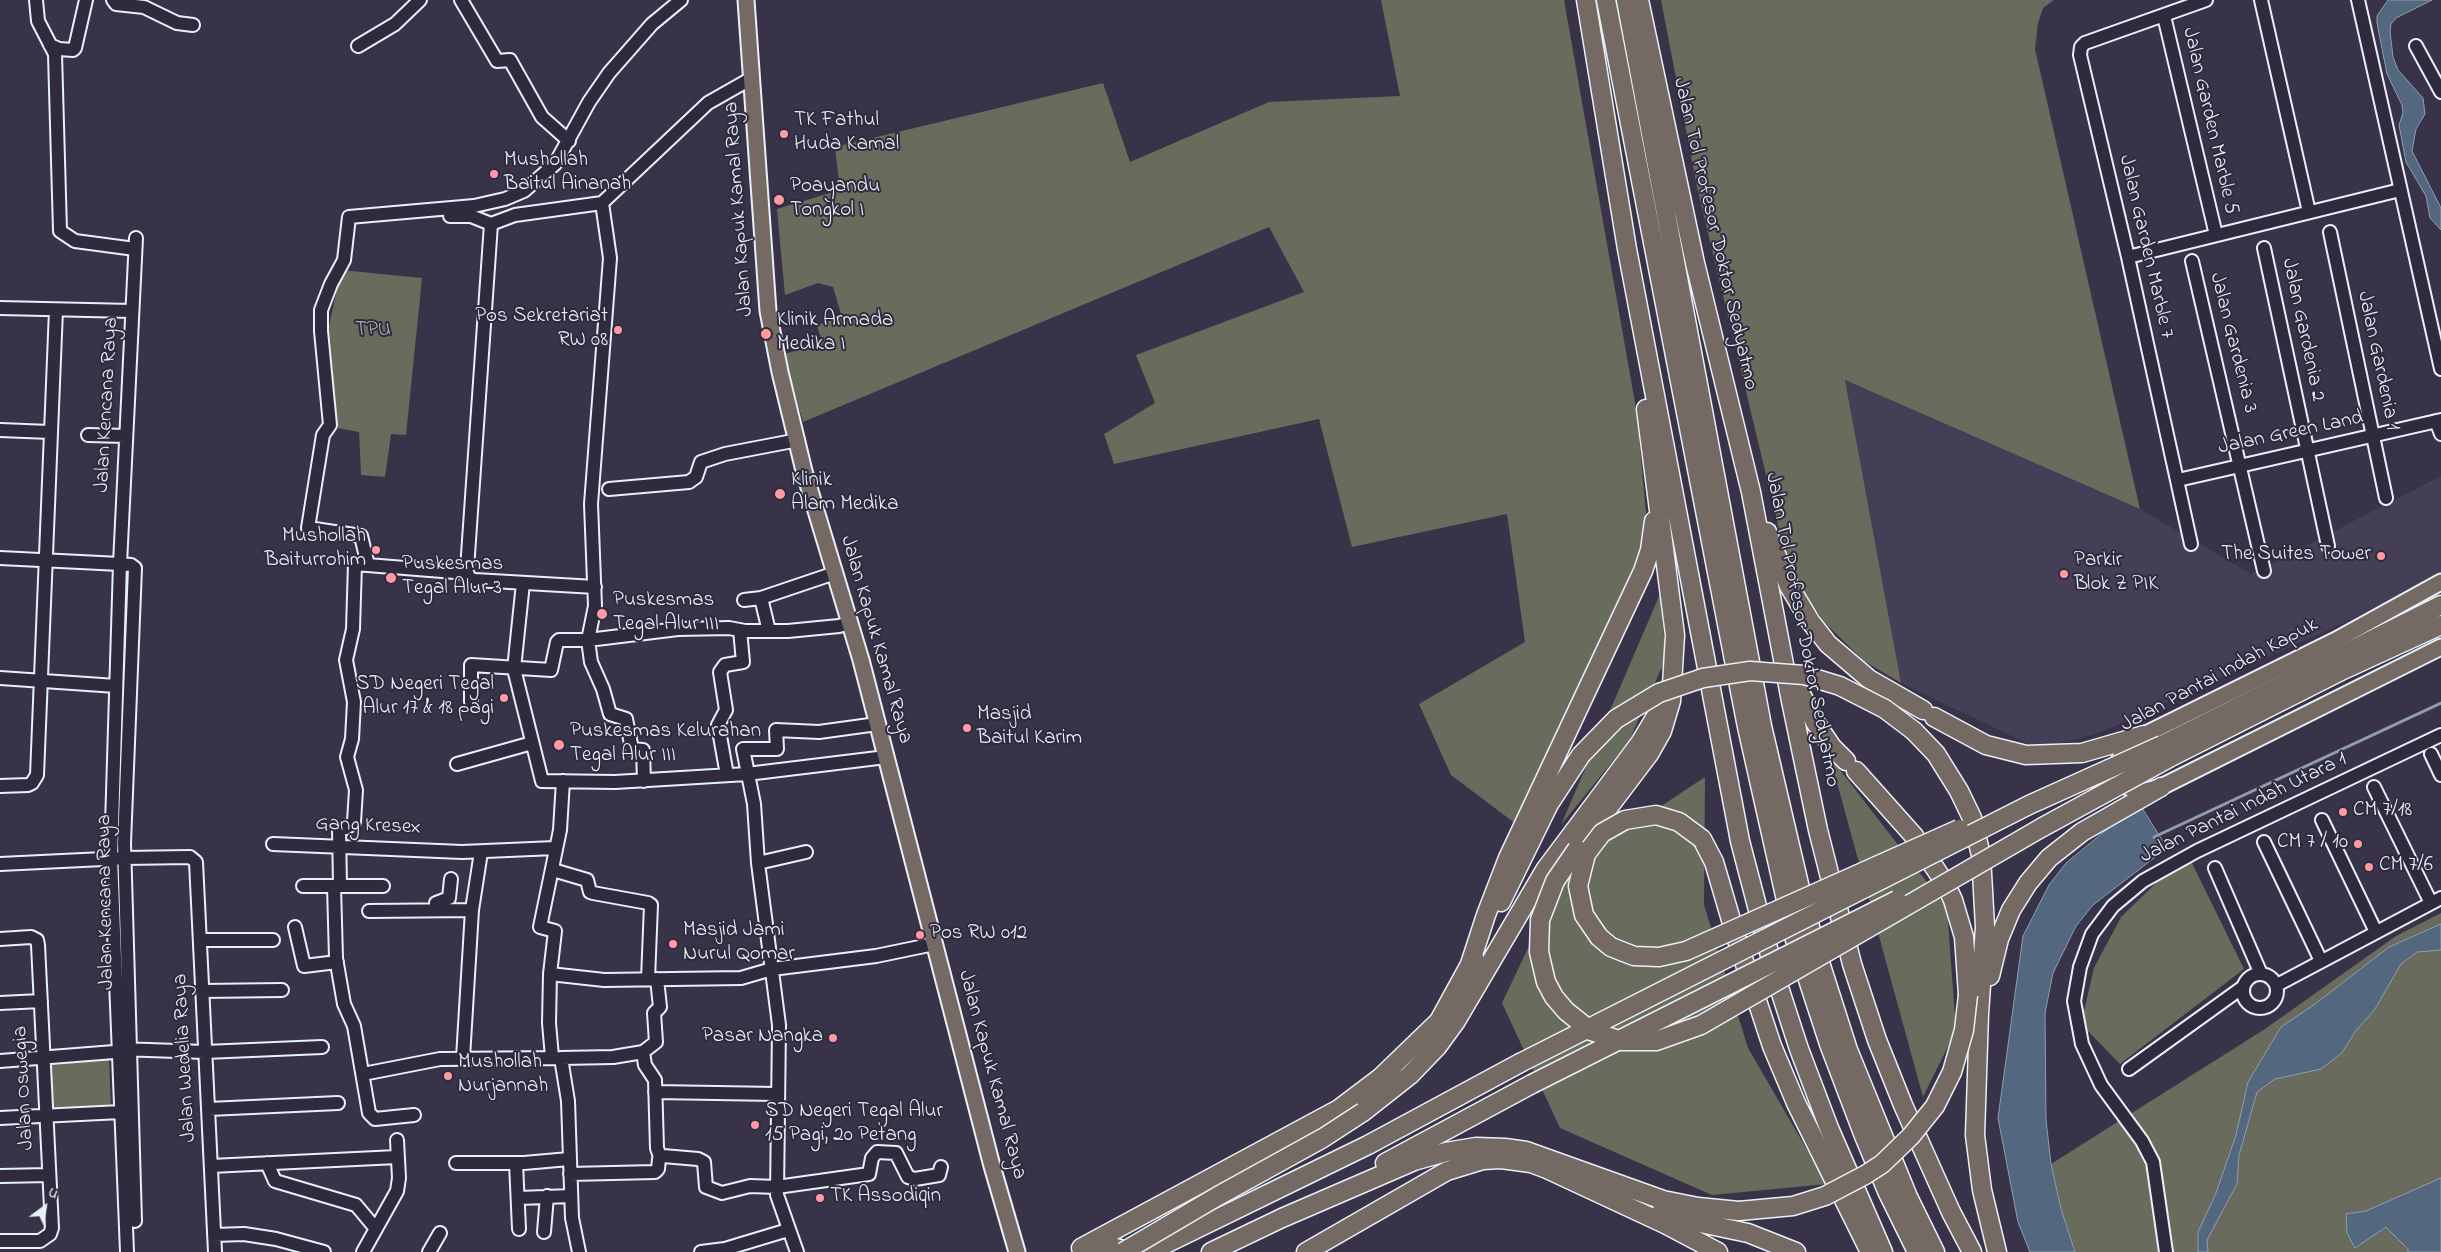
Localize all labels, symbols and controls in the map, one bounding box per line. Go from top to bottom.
street label: Jalan Garden Marble 5 [2175,25,2243,217]
street label: Jalan Tol Profesor Doktor Sedyatmo [1666,75,1762,393]
street label: Jalan Kapuk Kamal Raya [720,101,760,317]
place label: TK Fathul Huda Kamal [794,109,899,159]
marker: TK Fathul Huda Kamal [778,128,790,140]
place label: Mushollah Baitul Ainanah [504,149,631,199]
street label: Jalan Garden Marble 7 [2112,153,2178,341]
marker: Mushollah Baitul Ainanah [488,168,500,180]
place label: Poayandu Tongkol I [790,175,880,225]
marker: Poayandu Tongkol I [772,193,786,207]
street label: Jalan Gardenia 2 [2275,256,2329,404]
street label: Jalan Gardenia 3 [2202,270,2262,416]
street label: Jalan Gardenia 1 [2350,289,2404,433]
place label: Pos Sekretariat RW 08 [475,305,608,355]
place label: Klinik Armada Medika I [777,309,893,359]
street label: Jalan Kencana Raya [91,317,125,493]
park label: TPU [355,319,391,345]
marker: Pos Sekretariat RW 08 [612,324,624,336]
marker: Klinik Armada Medika I [759,327,773,341]
street label: Jalan Green Land [2216,406,2366,462]
place label: Klinik Alam Medika [791,469,899,519]
street label: Jalan Tol Profesor Doktor Sedyatmo [1758,471,1844,789]
marker: Klinik Alam Medika [773,487,787,501]
place label: Mushollah Baiturrohim [264,525,366,575]
street label: Jalan Kapuk Kamal Raya [833,533,917,747]
place label: The Suites Tower [2221,543,2371,569]
marker: Mushollah Baiturrohim [370,544,382,556]
place label: Parkir Blok Z PIK [2074,549,2158,599]
marker: The Suites Tower [2375,550,2387,562]
place label: Puskesmas Tegal Alur 3 [402,553,503,603]
marker: Parkir Blok Z PIK [2058,568,2070,580]
marker: Puskesmas Tegal Alur 3 [384,571,398,585]
place label: Puskesmas Tegal Alur III [613,589,719,639]
marker: Puskesmas Tegal Alur III [595,607,609,621]
street label: Jalan Pantai Indah Kapuk [2117,613,2323,739]
place label: SD Negeri Tegal Alur 17 & 18 pagi [356,673,494,723]
marker: SD Negeri Tegal Alur 17 & 18 pagi [498,692,510,704]
place label: Masjid Baitul Karim [977,703,1082,753]
place label: Puskesmas Kelurahan Tegal Alur III [570,720,761,770]
marker: Masjid Baitul Karim [961,722,973,734]
marker: Puskesmas Kelurahan Tegal Alur III [552,738,566,752]
street label: Jalan Pantai Indah Utara 1 [2136,748,2352,870]
place label: CM 7/18 [2353,799,2412,825]
marker: CM 7/18 [2337,806,2349,818]
street label: Gang Kresex [315,813,421,841]
street label: Jalan Kencana Raya [93,814,121,990]
place label: CM 7 / 10 [2277,831,2348,857]
marker: CM 7 / 10 [2352,838,2364,850]
place label: CM 7/6 [2379,854,2433,880]
marker: CM 7/6 [2363,861,2375,873]
place label: Masjid Jami Nurul Qomar [683,919,795,969]
place label: Pos RW 012 [930,922,1027,948]
marker: Pos RW 012 [914,929,926,941]
marker: Masjid Jami Nurul Qomar [667,938,679,950]
street label: Jalan Kapuk Kamal Raya [951,968,1031,1182]
street label: Jalan Wedelia Raya [169,973,203,1143]
street label: Jalan Oswegia [9,1025,41,1151]
place label: Pasar Nangka [702,1025,823,1051]
marker: Pasar Nangka [827,1032,839,1044]
place label: Mushollah Nurjannah [458,1051,548,1101]
marker: Mushollah Nurjannah [442,1070,454,1082]
place label: SD Negeri Tegal Alur 15 Pagi, 20 Petang [765,1100,943,1150]
marker: SD Negeri Tegal Alur 15 Pagi, 20 Petang [749,1119,761,1131]
north arrow [20,1182,70,1232]
text: U [44,1182,62,1205]
place label: TK Assodiqin [830,1185,941,1211]
marker: TK Assodiqin [814,1192,826,1204]

